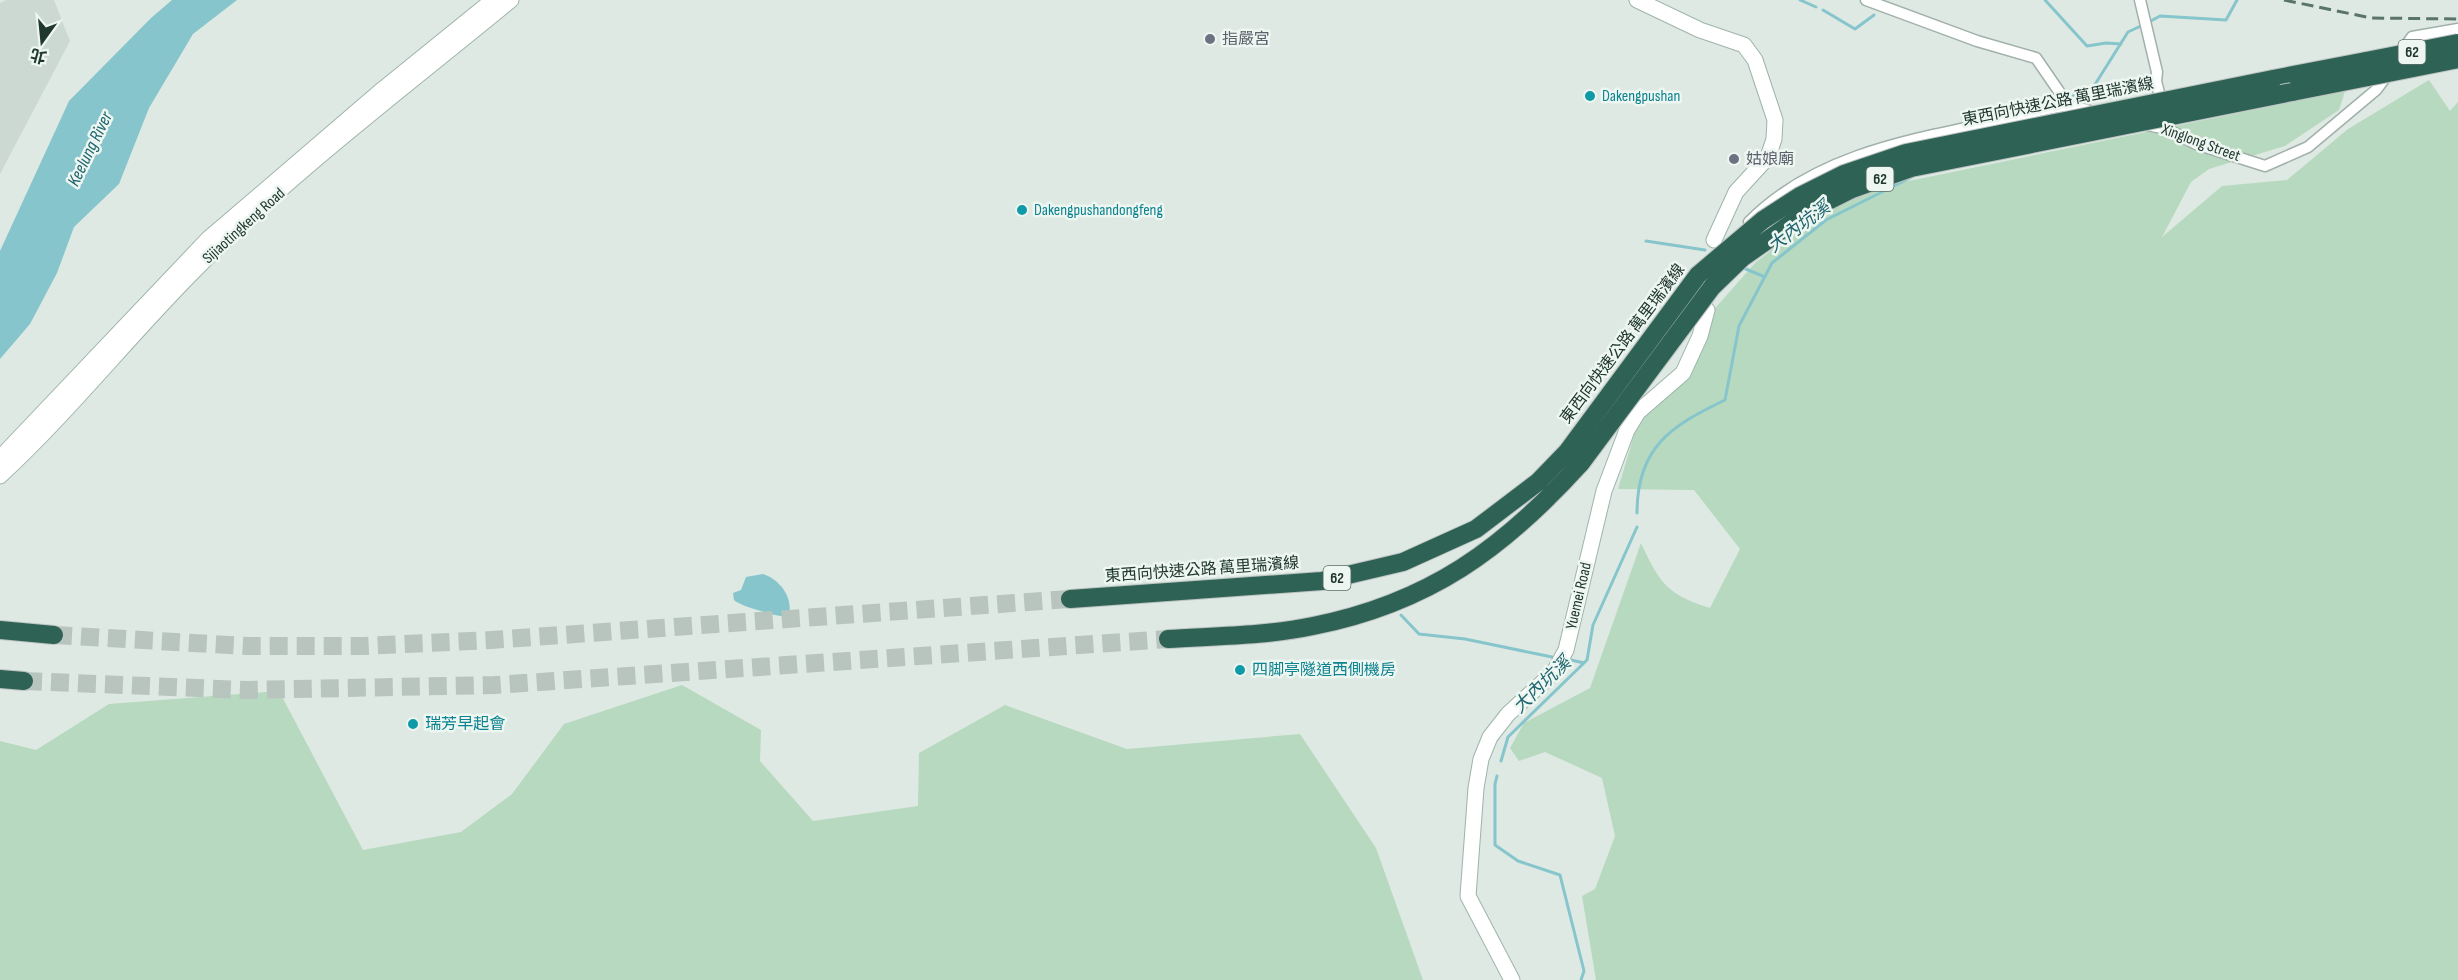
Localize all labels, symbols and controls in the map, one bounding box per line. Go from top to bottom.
north arrow [12,12,72,72]
place label: 指嚴宮 [1222,30,1270,49]
marker: 指嚴宮 [1203,32,1217,46]
road number: 62 [2398,40,2426,64]
text: 北 [28,44,49,66]
street label: 東西向快速公路 萬里瑞濱線 [1961,74,2155,130]
place label: Dakengpushan [1602,87,1680,106]
marker: Dakengpushan [1583,89,1597,103]
water label: Keelung River [63,108,117,190]
street label: Xinglong Street [2158,120,2243,166]
place label: 姑娘廟 [1746,150,1794,169]
marker: 姑娘廟 [1727,152,1741,166]
road number: 62 [1866,167,1894,191]
street label: Sijiaotingkeng Road [199,184,289,268]
water label: 大內坑溪 [1764,195,1836,257]
place label: Dakengpushandongfeng [1034,201,1163,220]
marker: Dakengpushandongfeng [1015,203,1029,217]
street label: 東西向快速公路 萬里瑞濱線 [1557,261,1689,427]
street label: 東西向快速公路 萬里瑞濱線 [1104,554,1300,586]
street label: Yuemei Road [1562,561,1596,631]
road number: 62 [1324,566,1350,590]
water label: 大內坑溪 [1509,650,1577,718]
place label: 四脚亭隧道西側機房 [1252,661,1396,680]
marker: 四脚亭隧道西側機房 [1233,663,1247,677]
place label: 瑞芳早起會 [425,715,505,734]
marker: 瑞芳早起會 [406,717,420,731]

